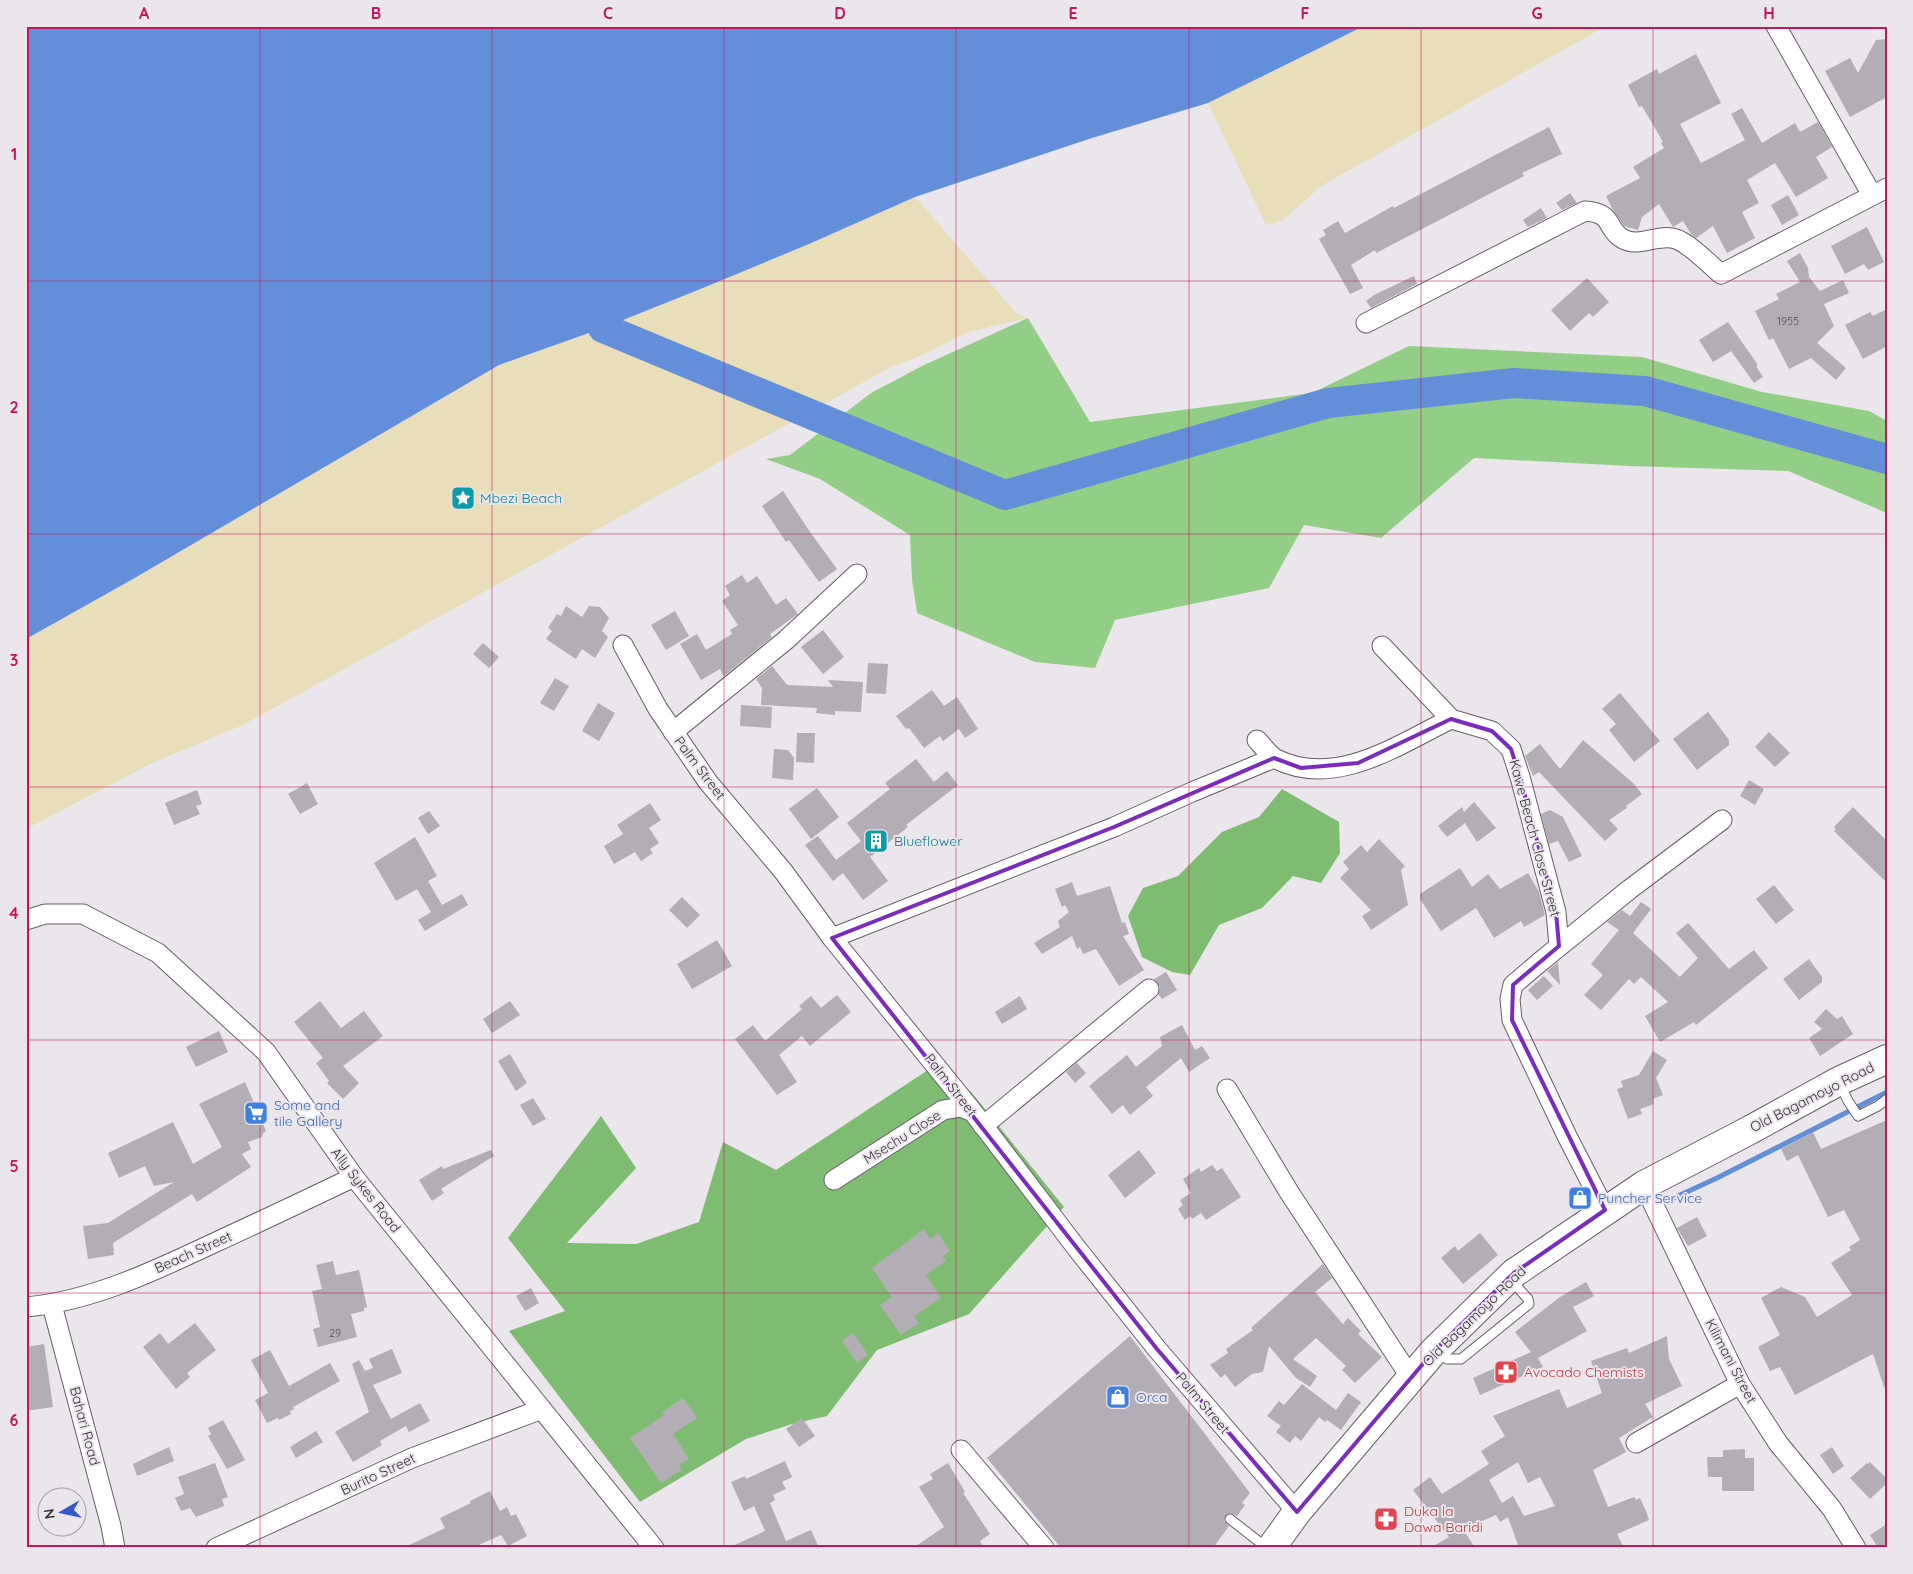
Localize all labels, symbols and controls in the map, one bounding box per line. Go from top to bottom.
text: A [139,3,150,23]
text: B [371,3,381,23]
text: C [603,3,613,23]
text: D [834,3,846,23]
text: E [1068,3,1078,23]
text: F [1301,3,1310,23]
text: G [1531,3,1543,23]
text: H [1763,3,1775,23]
text: 1 [11,144,17,164]
house number: 1955 [1777,314,1799,328]
text: 2 [9,397,19,417]
place icon: Mbezi Beach [450,485,476,511]
place label: Mbezi Beach [480,489,562,507]
text: 3 [10,650,18,670]
street label: Palm Street [670,733,730,803]
street label: Kawe Beach Close Street [1505,757,1565,919]
building icon: Blueflower [863,828,889,854]
place label: Blueflower [894,832,963,850]
text: 4 [9,903,19,923]
street label: Palm Street [921,1050,981,1120]
street label: Old Bagamoyo Road [1747,1058,1877,1136]
place label: Some and tile Gallery [274,1096,343,1130]
supermarket icon: Some and tile Gallery [243,1100,269,1126]
street label: Msechu Close [860,1106,944,1168]
street label: Ally Sykes Road [327,1144,405,1236]
text: 5 [9,1156,19,1176]
shop icon: Puncher Service [1567,1185,1593,1211]
place label: Puncher Service [1598,1189,1702,1207]
street label: Beach Street [151,1227,235,1277]
street label: Old Bagamoyo Road [1418,1262,1530,1370]
street label: Kilimani Street [1701,1316,1761,1407]
house number: 29 [329,1326,341,1340]
pharmacy icon: Avocado Chemists [1493,1359,1519,1385]
place label: Avocado Chemists [1524,1363,1644,1381]
street label: Palm Street [1172,1369,1234,1438]
shop icon: Orca [1105,1384,1131,1410]
street label: Bahari Road [66,1385,104,1467]
place label: Orca [1136,1388,1168,1406]
text: 6 [10,1410,19,1430]
street label: Burito Street [338,1449,419,1499]
north arrow [38,1486,88,1536]
place label: Duka la Dawa Baridi [1404,1502,1483,1536]
pharmacy icon: Duka la Dawa Baridi [1373,1506,1399,1532]
text: N [39,1508,59,1521]

